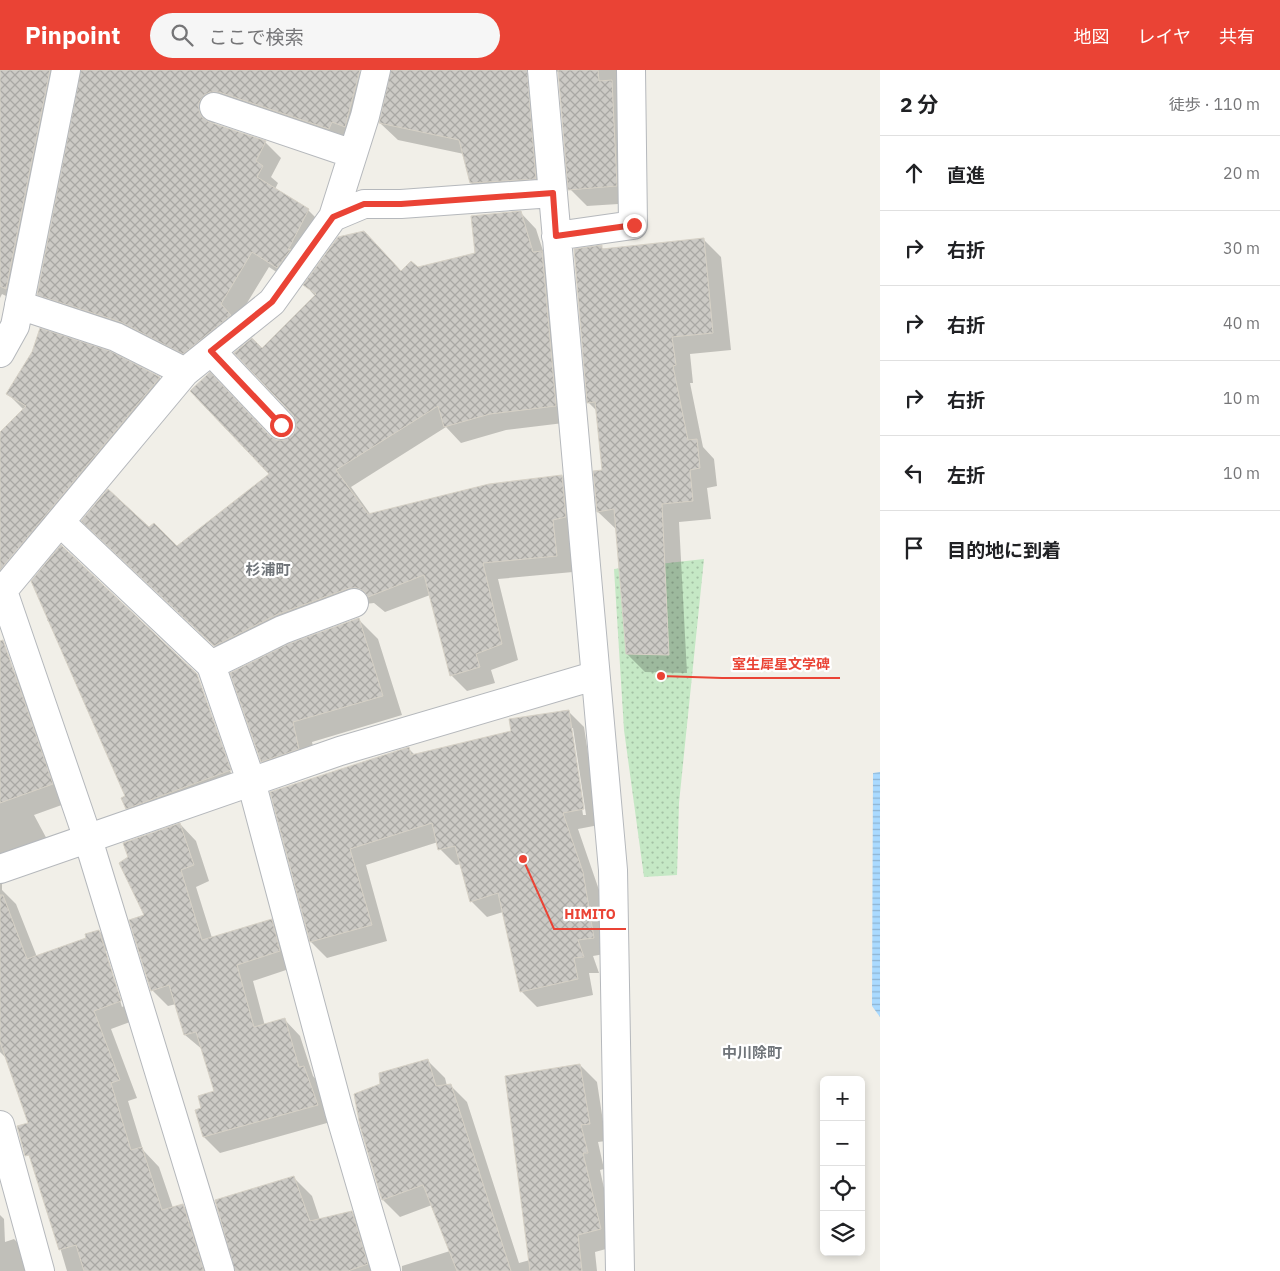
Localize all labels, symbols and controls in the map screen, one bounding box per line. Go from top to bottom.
search box [150,13,500,58]
text: Pinpoint [25,19,120,51]
icon: search [168,21,196,49]
text: ここで検索 [208,25,303,49]
text: 地図 [1074,25,1110,48]
text: レイヤ [1138,25,1191,48]
text: 共有 [1219,25,1255,48]
text: 2 分 [900,90,939,118]
text: 徒歩 · 110 m [1169,94,1260,114]
icon: ahead [900,159,928,187]
text: 直進 [947,163,985,187]
text: 20 m [1223,163,1260,183]
route end [623,214,646,237]
icon: right [900,234,928,262]
text: 右折 [947,238,985,262]
text: 30 m [1223,238,1260,258]
icon: right [900,309,928,337]
text: 右折 [947,313,985,337]
text: 40 m [1223,313,1260,333]
icon: right [900,384,928,412]
text: 右折 [947,388,985,412]
text: 10 m [1223,388,1260,408]
route start [270,414,293,437]
icon: left [900,459,928,487]
text: 左折 [947,463,985,487]
text: 10 m [1223,463,1260,483]
icon: arrive [900,534,928,562]
text: 目的地に到着 [947,538,1061,562]
district label: 杉浦町 [245,560,291,579]
callout: 室生犀星文学碑 [722,649,840,678]
text: 室生犀星文学碑 [732,655,830,673]
callout: HIMITO [554,900,626,929]
text: HIMITO [564,905,616,923]
district label: 中川除町 [722,1043,782,1062]
map controls [820,1076,865,1256]
button: + [820,1076,865,1121]
button: − [820,1121,865,1166]
button: locate [820,1166,865,1211]
button: layers [820,1211,865,1256]

